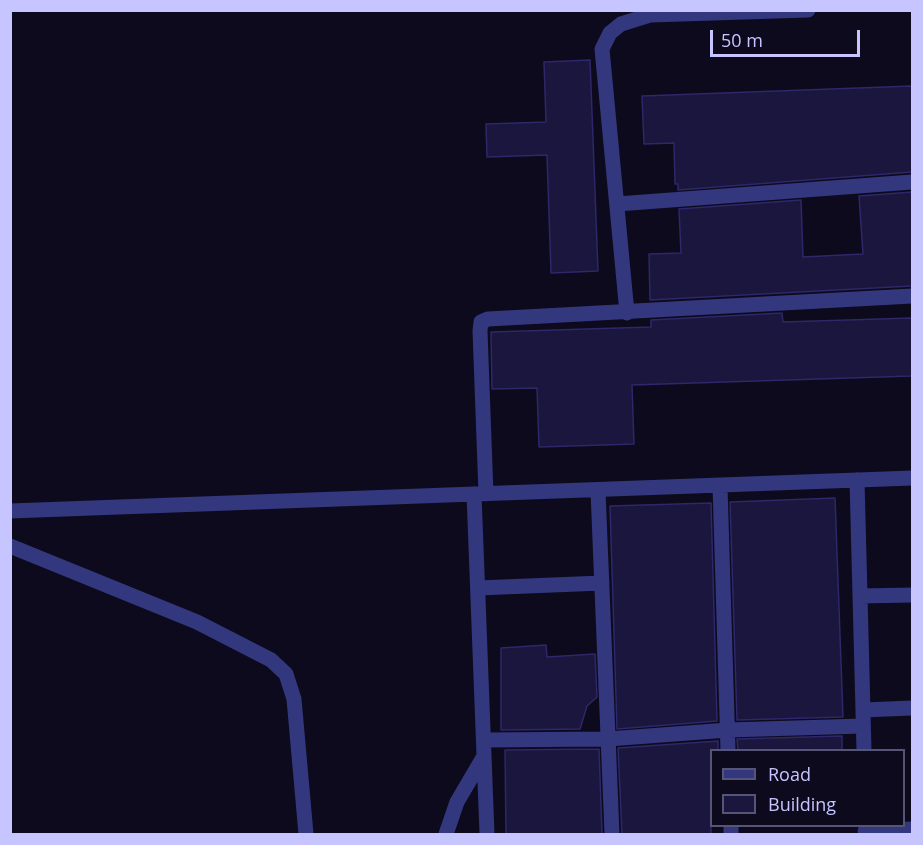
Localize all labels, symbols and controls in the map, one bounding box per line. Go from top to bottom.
scale bar [713,18,863,56]
text: 50 m [721,28,763,52]
legend [710,749,905,827]
text: Road [768,762,811,786]
text: Building [768,792,836,816]

